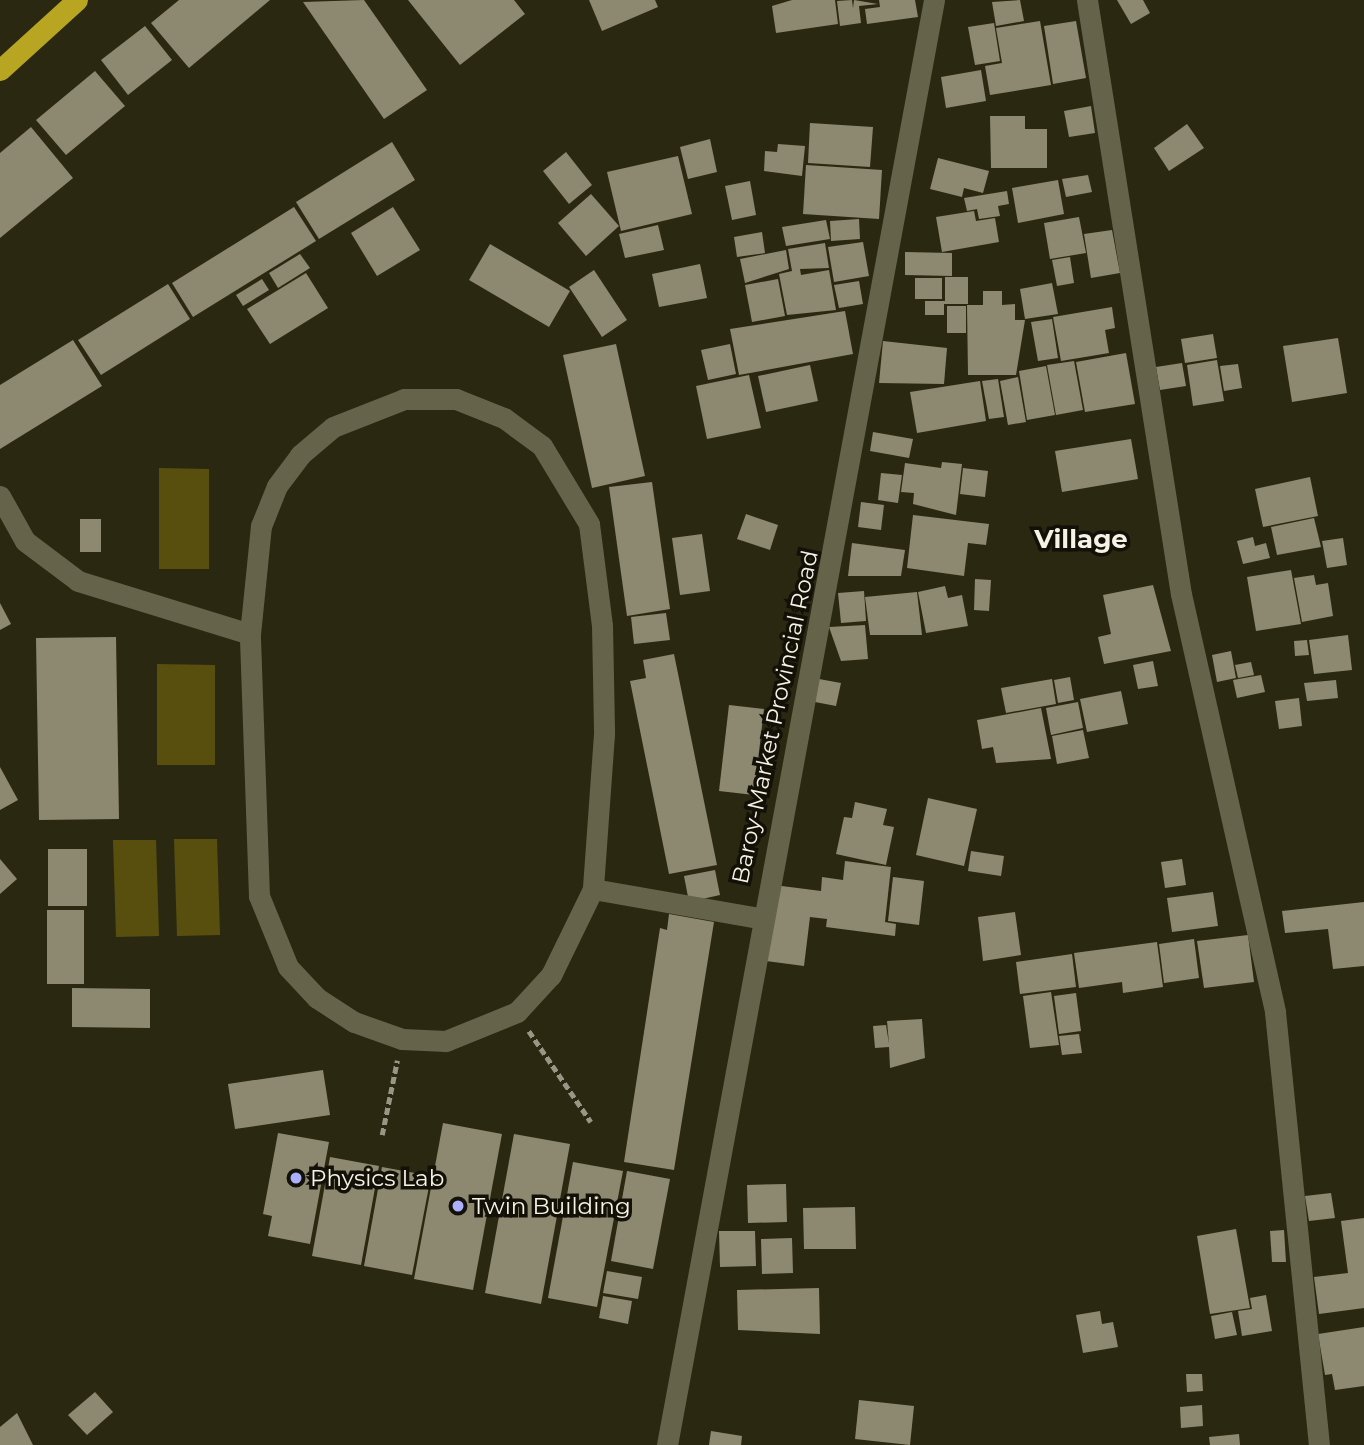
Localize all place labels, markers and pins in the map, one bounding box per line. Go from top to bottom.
place label: Physics Lab [310,1164,444,1192]
marker: Physics Lab [288,1170,304,1186]
place label: Twin Building [472,1192,631,1220]
marker: Twin Building [450,1198,466,1214]

